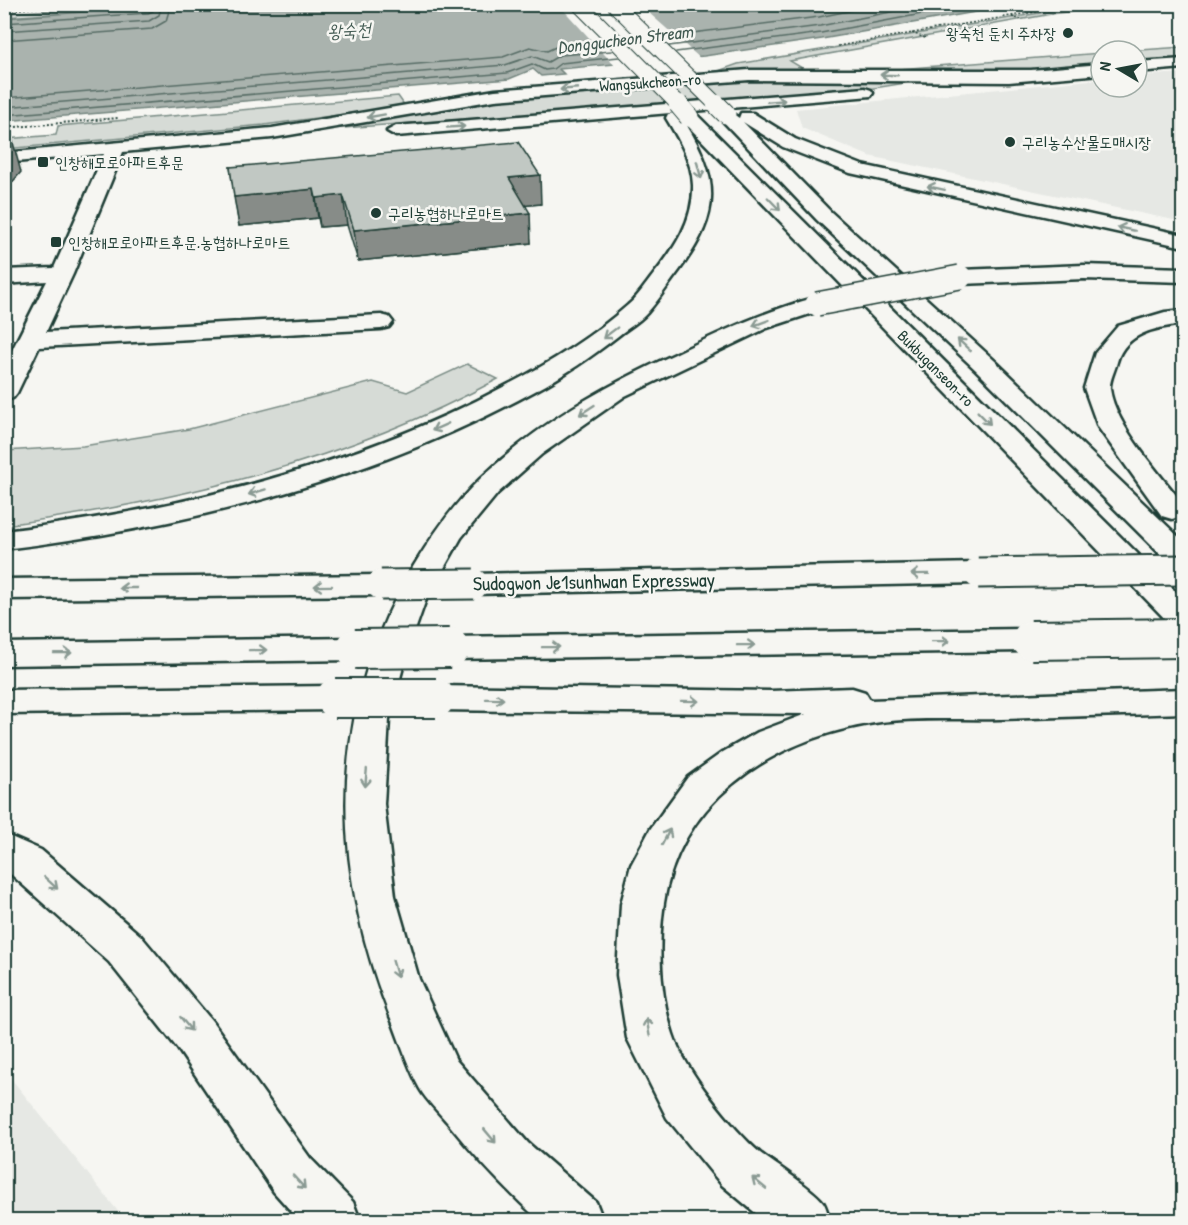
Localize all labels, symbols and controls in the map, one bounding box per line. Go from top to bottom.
water label: 왕숙천 [327,16,373,44]
water label: Donggucheon Stream [556,18,695,60]
place label: 왕숙천 둔치 주차장 [946,22,1056,44]
marker: 왕숙천 둔치 주차장 [1061,26,1075,40]
north arrow [1089,39,1149,99]
text: N [1093,60,1116,72]
street label: Wangsukcheon-ro [598,67,702,97]
one-way arrow [879,70,899,81]
one-way arrow [559,84,579,95]
one-way arrow [765,95,785,106]
one-way arrow [366,110,386,121]
one-way arrow [445,121,465,132]
place label: 구리농수산물도매시장 [1022,131,1151,153]
marker: 구리농수산물도매시장 [1003,135,1017,149]
place label: 인창해모로아파트후문 [55,151,184,173]
marker: 인창해모로아파트후문 [36,155,50,169]
one-way arrow [693,161,705,180]
one-way arrow [926,182,946,193]
one-way arrow [766,196,781,211]
place label: 구리농협하나로마트 [388,202,504,224]
marker: 구리농협하나로마트 [369,206,383,220]
one-way arrow [1117,223,1136,235]
place label: 인창해모로아파트후문.농협하나로마트 [68,231,290,253]
marker: 인창해모로아파트후문.농협하나로마트 [49,235,63,249]
one-way arrow [752,318,771,329]
street label: Bukbuganseon-ro [893,325,980,412]
one-way arrow [603,326,619,339]
one-way arrow [956,338,971,352]
one-way arrow [580,404,596,416]
one-way arrow [977,410,992,425]
one-way arrow [432,421,450,433]
one-way arrow [248,487,267,498]
street label: Sudogwon Je1sunhwan Expressway [473,565,715,597]
one-way arrow [910,568,930,580]
one-way arrow [313,580,333,592]
one-way arrow [118,582,138,594]
one-way arrow [930,635,950,647]
one-way arrow [735,639,755,651]
one-way arrow [540,641,560,653]
one-way arrow [247,645,267,656]
one-way arrow [52,647,72,659]
one-way arrow [484,693,504,705]
one-way arrow [679,696,699,707]
one-way arrow [361,767,372,787]
one-way arrow [661,828,673,846]
one-way arrow [43,876,58,890]
one-way arrow [389,959,401,978]
one-way arrow [179,1015,192,1031]
one-way arrow [642,1017,653,1037]
one-way arrow [483,1128,497,1143]
one-way arrow [292,1175,306,1190]
one-way arrow [751,1177,767,1190]

